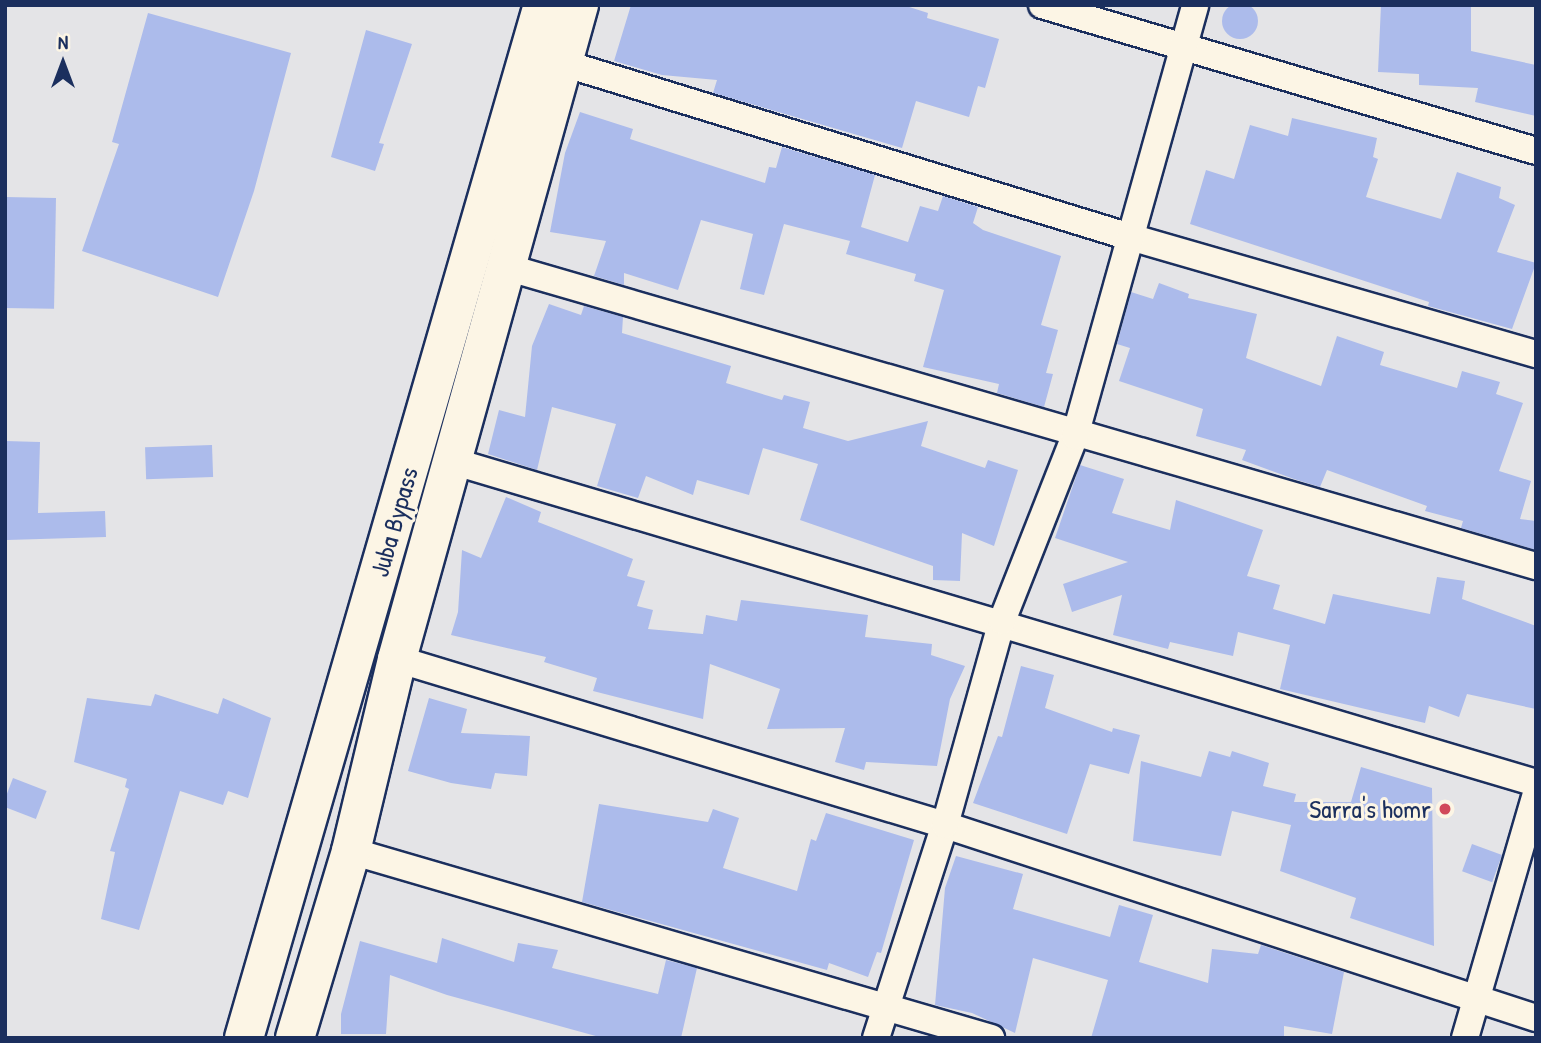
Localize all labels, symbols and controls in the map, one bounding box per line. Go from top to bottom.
north arrow [28,28,98,98]
text: N [58,29,68,55]
street label: Juba Bypass [364,464,424,580]
place label: Sarra's homr [1309,793,1431,825]
marker: Sarra's homr [1437,801,1453,817]

